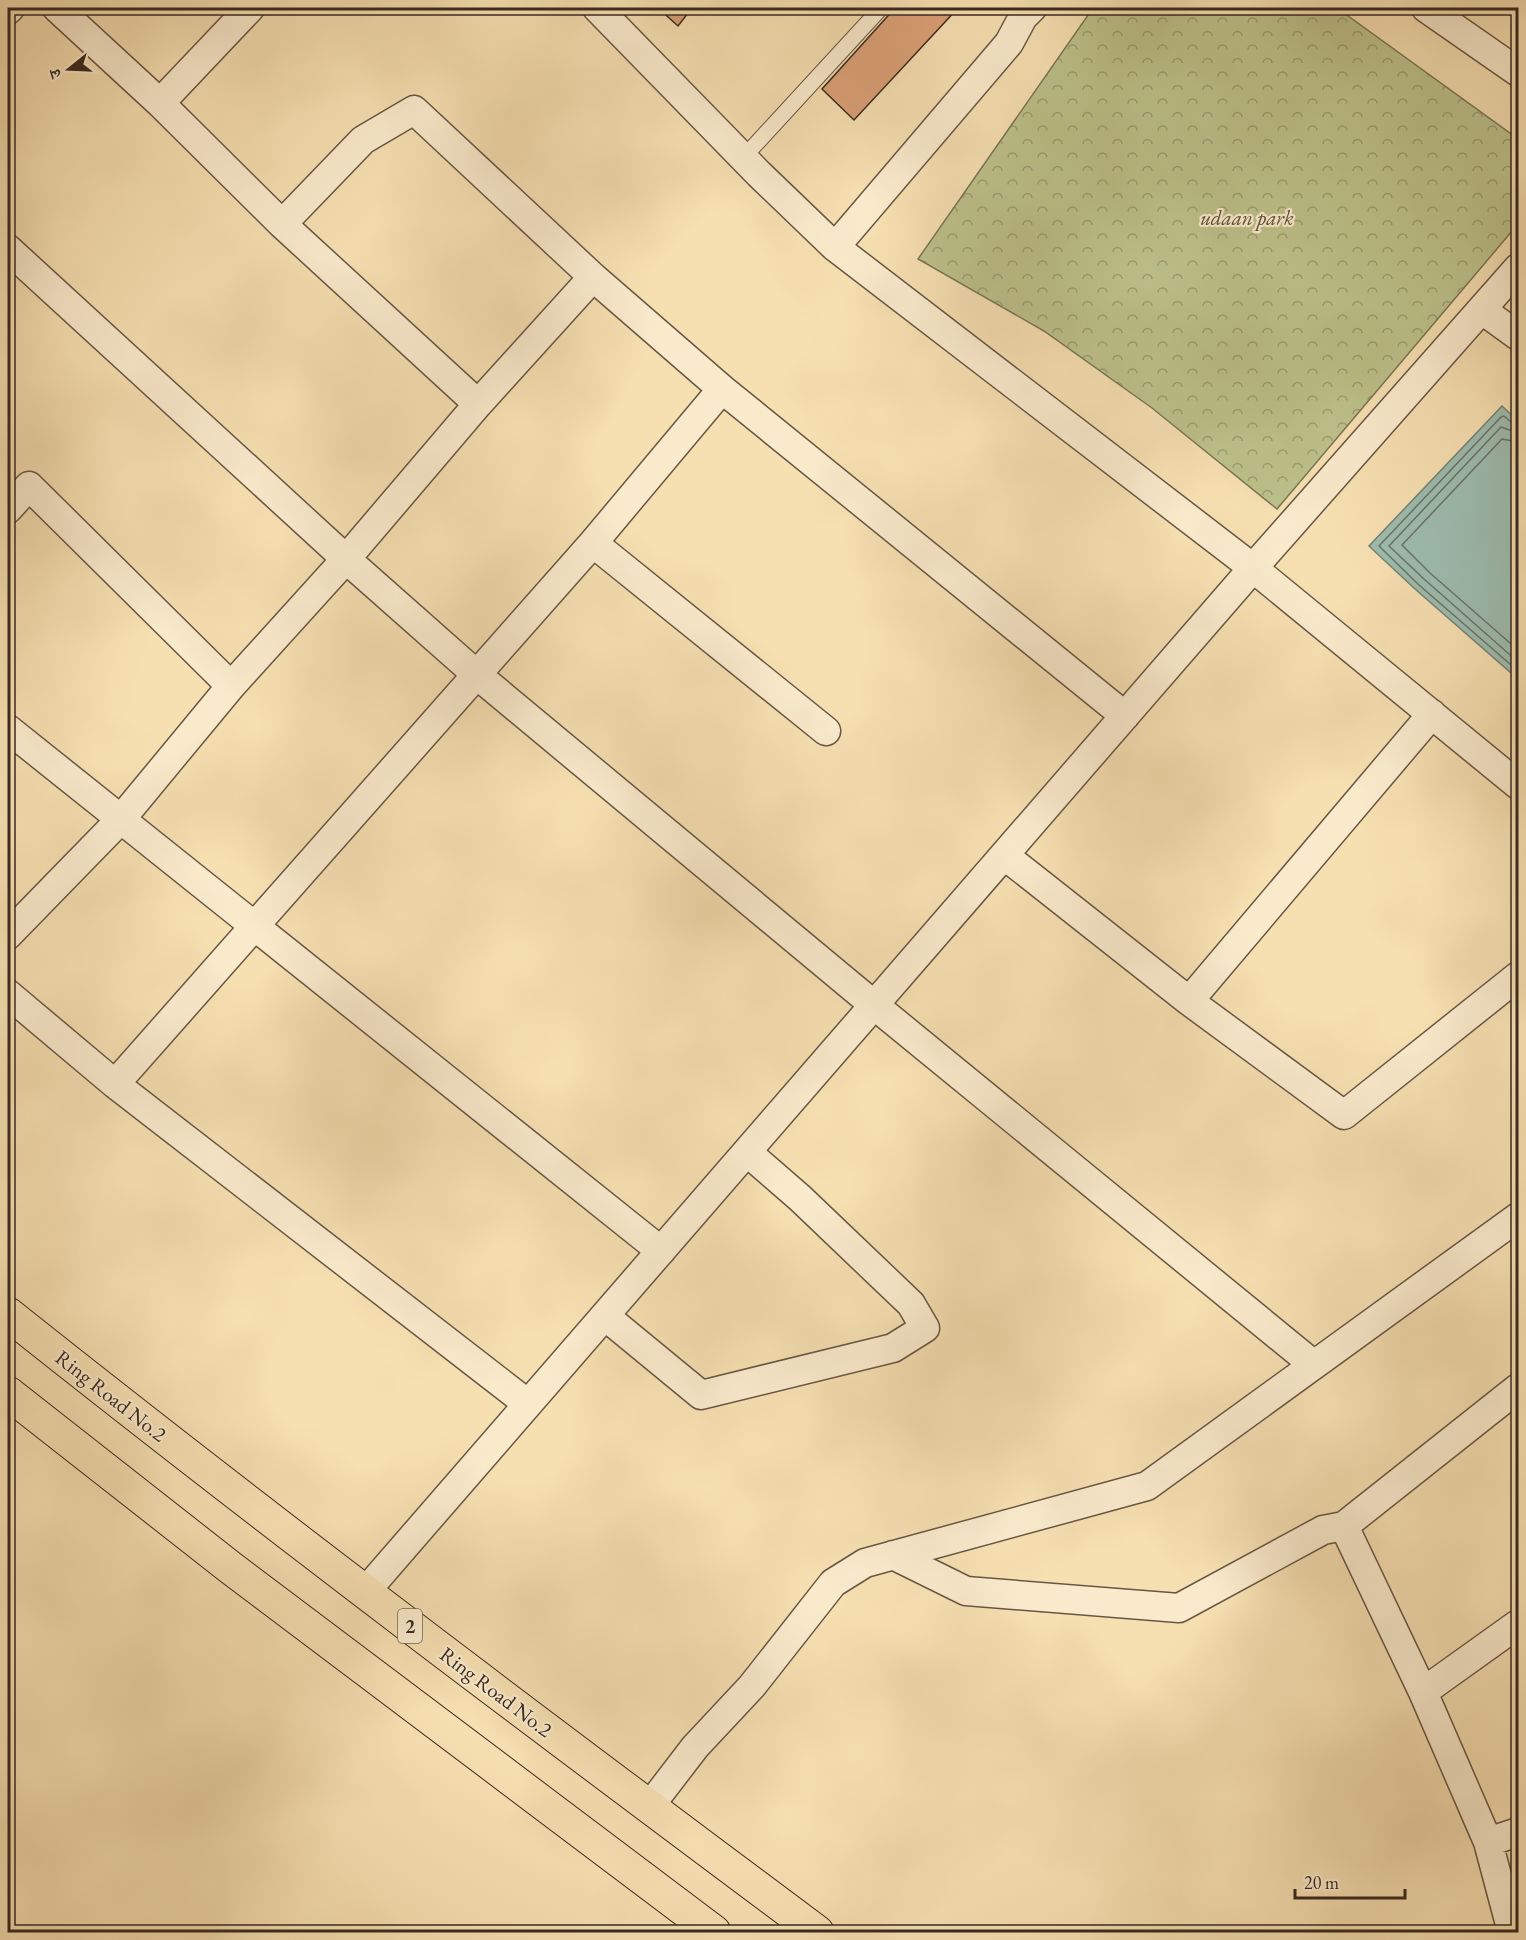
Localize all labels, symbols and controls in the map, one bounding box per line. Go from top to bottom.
north arrow [39,39,99,99]
text: उ [43,65,67,82]
park label: udaan park [1200,204,1294,231]
street label: Ring Road No.2 [50,1344,172,1448]
road number: 2 [398,1609,422,1643]
street label: Ring Road No.2 [435,1640,558,1743]
scale bar [1295,1862,1404,1900]
text: 20 m [1304,1871,1339,1894]

